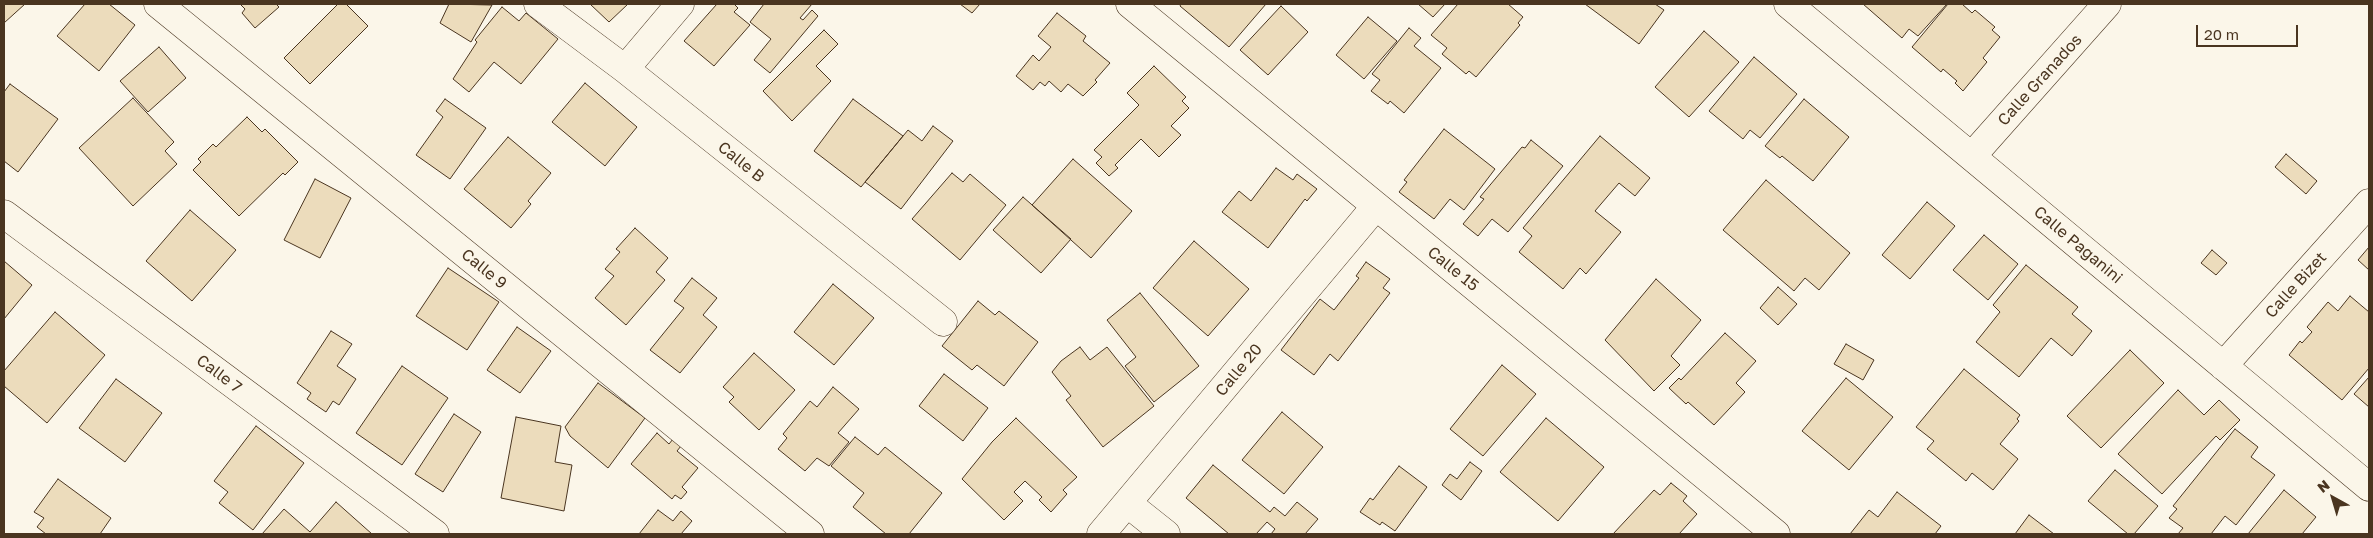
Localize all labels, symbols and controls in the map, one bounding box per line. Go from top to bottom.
scale bar [2198,15,2300,47]
text: 20 m [2204,25,2239,43]
street label: Calle Granados [1994,30,2086,130]
street label: Calle B [714,138,768,186]
street label: Calle Paganini [2030,202,2126,288]
street label: Calle 15 [1424,243,1482,295]
street label: Calle 9 [457,245,511,293]
street label: Calle Bizet [2261,248,2331,322]
street label: Calle 20 [1212,340,1266,400]
street label: Calle 7 [193,351,245,397]
north arrow [2308,473,2358,523]
text: N [2314,476,2333,496]

